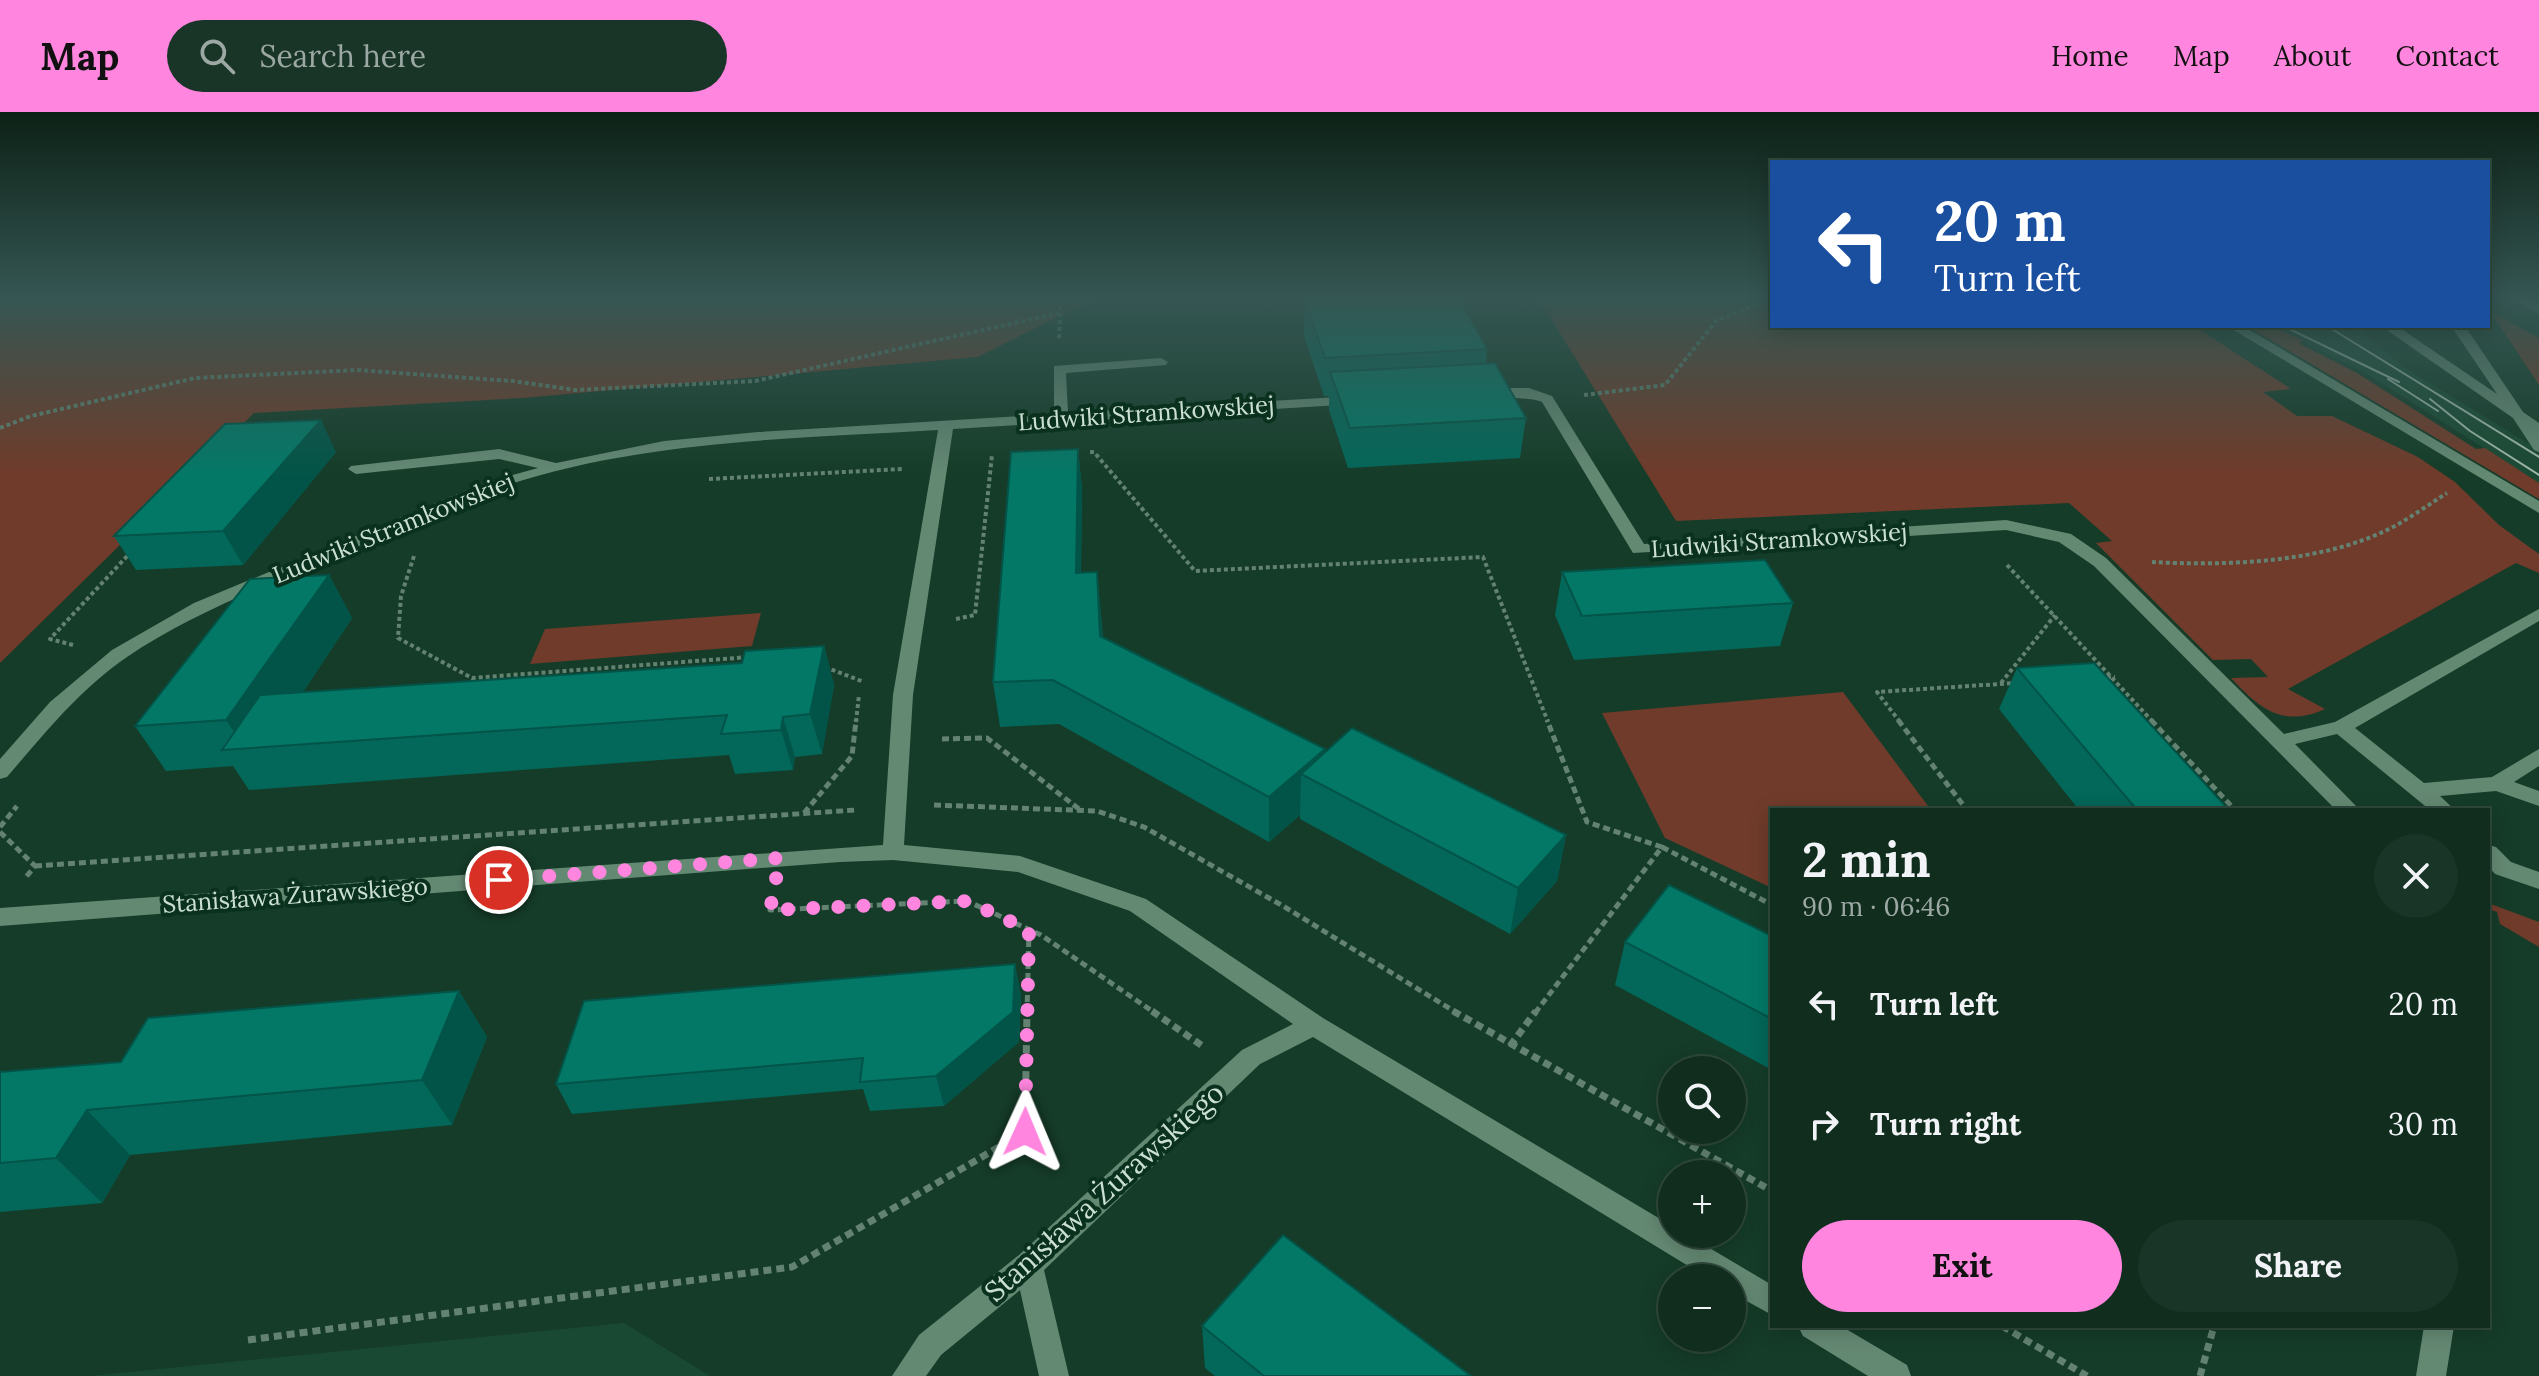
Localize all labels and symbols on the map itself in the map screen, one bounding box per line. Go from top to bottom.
street label: Ludwiki Stramkowskiej [1017,389,1275,437]
street label: Ludwiki Stramkowskiej [268,465,518,591]
street label: Ludwiki Stramkowskiej [1650,516,1908,564]
pin [465,846,533,914]
street label: Stanisława Żurawskiego [161,870,429,920]
street label: Stanisława Żurawskiego [977,1075,1231,1309]
position arrow [983,1090,1067,1174]

